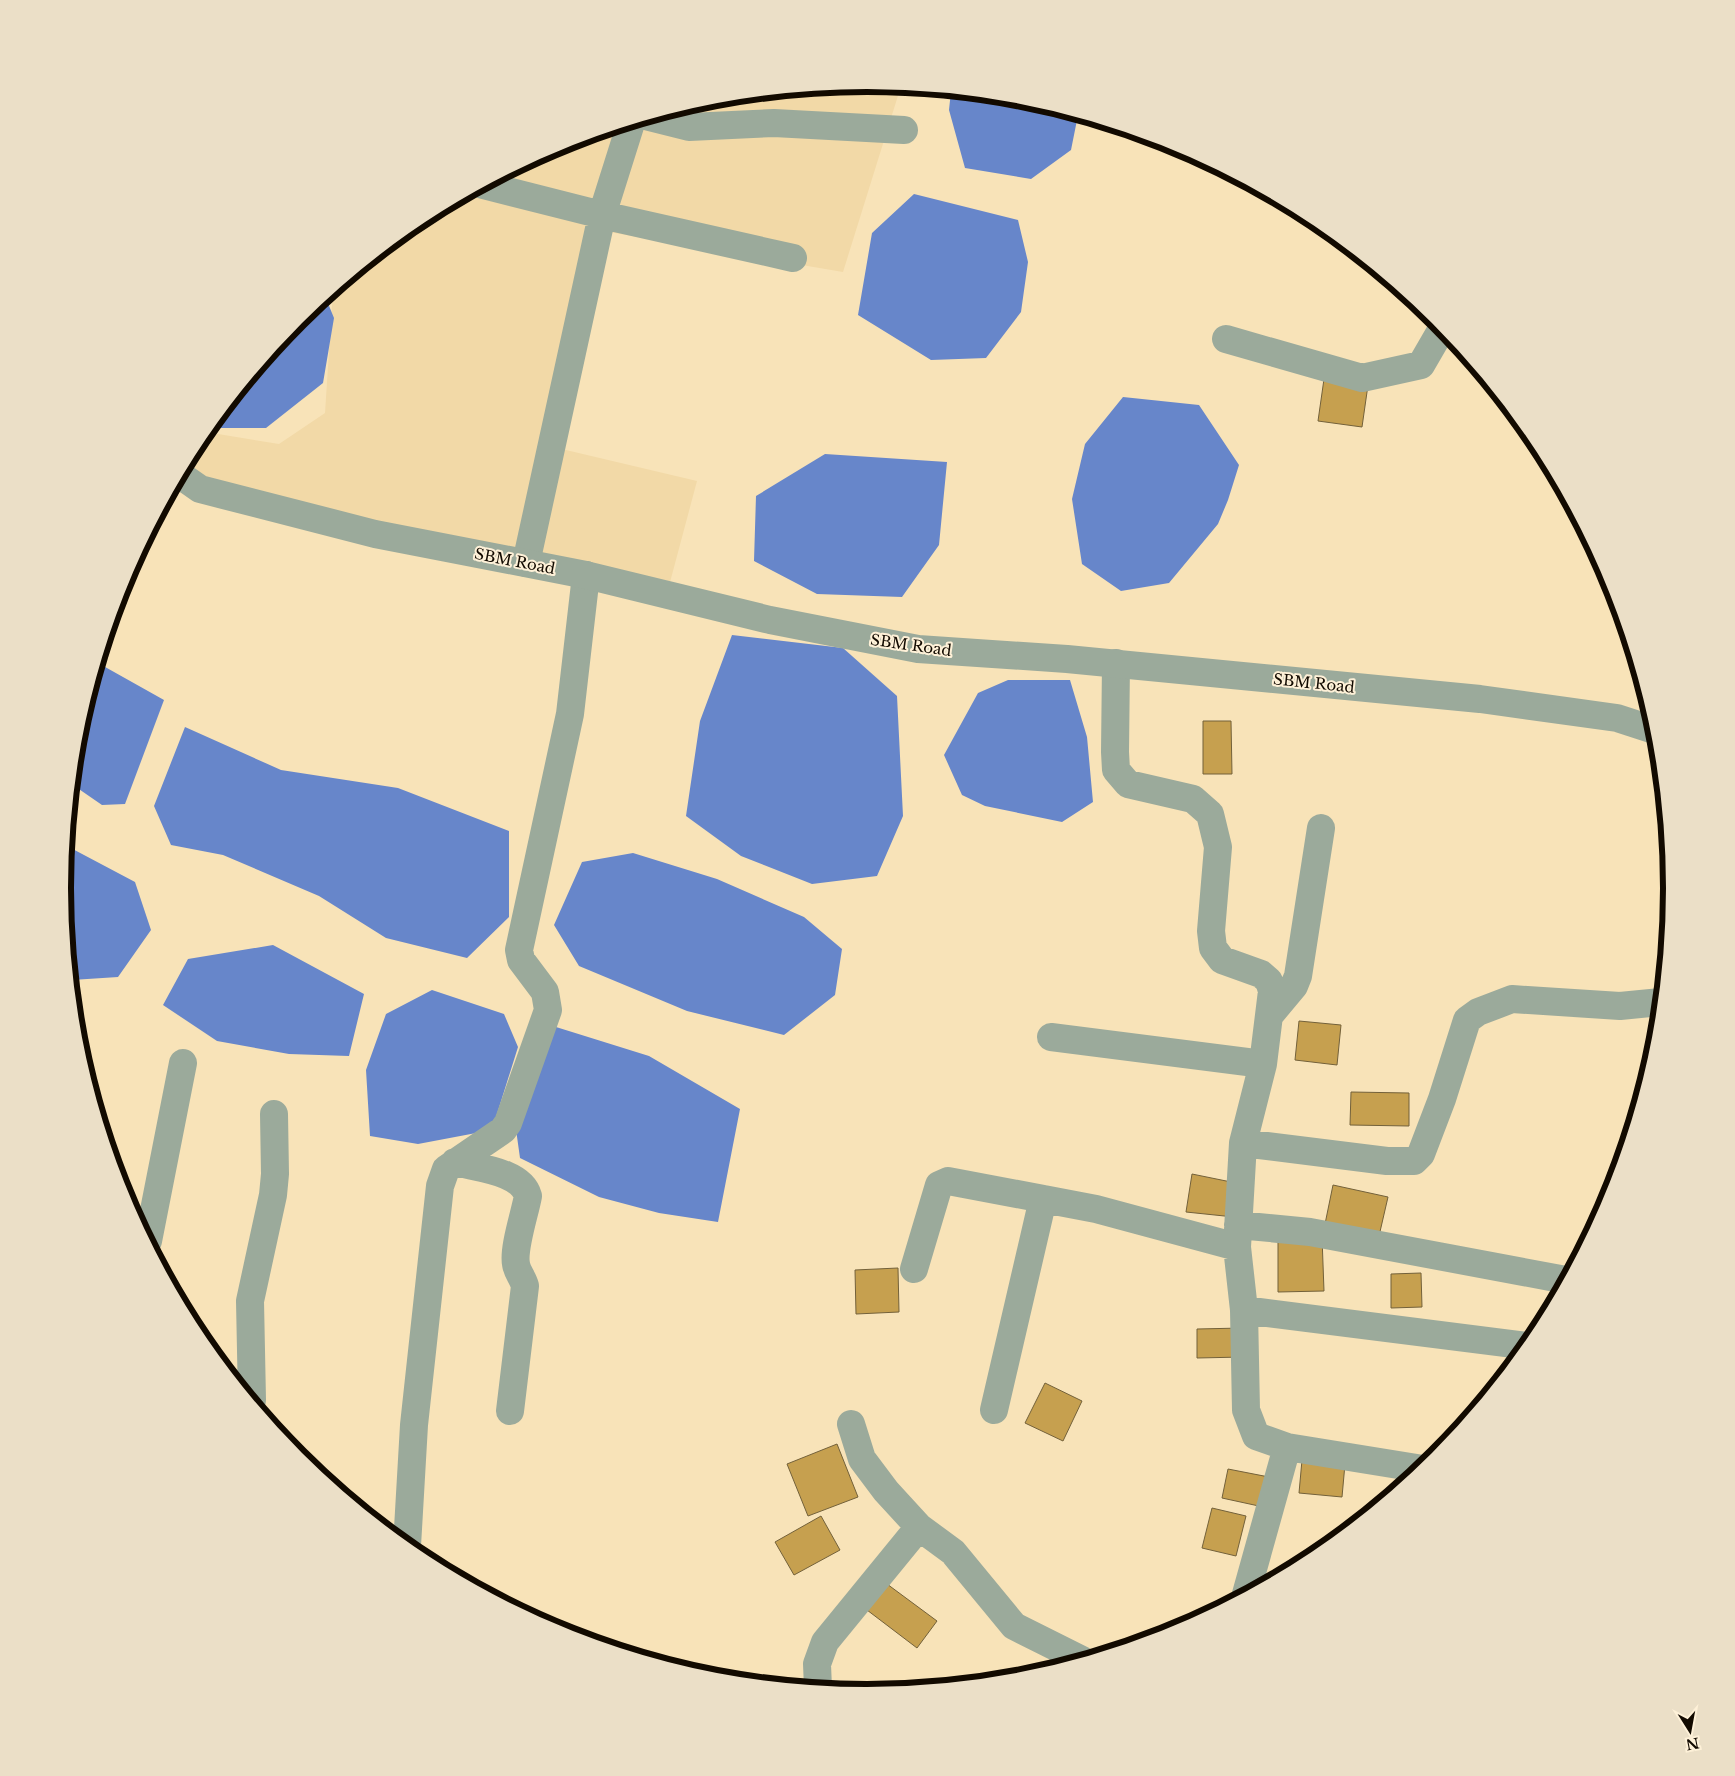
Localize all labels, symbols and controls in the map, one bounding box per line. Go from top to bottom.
street label: SBM Road [473,544,557,578]
street label: SBM Road [869,630,953,660]
street label: SBM Road [1272,669,1356,697]
north arrow [1665,1706,1715,1756]
text: N [1684,1734,1701,1754]

